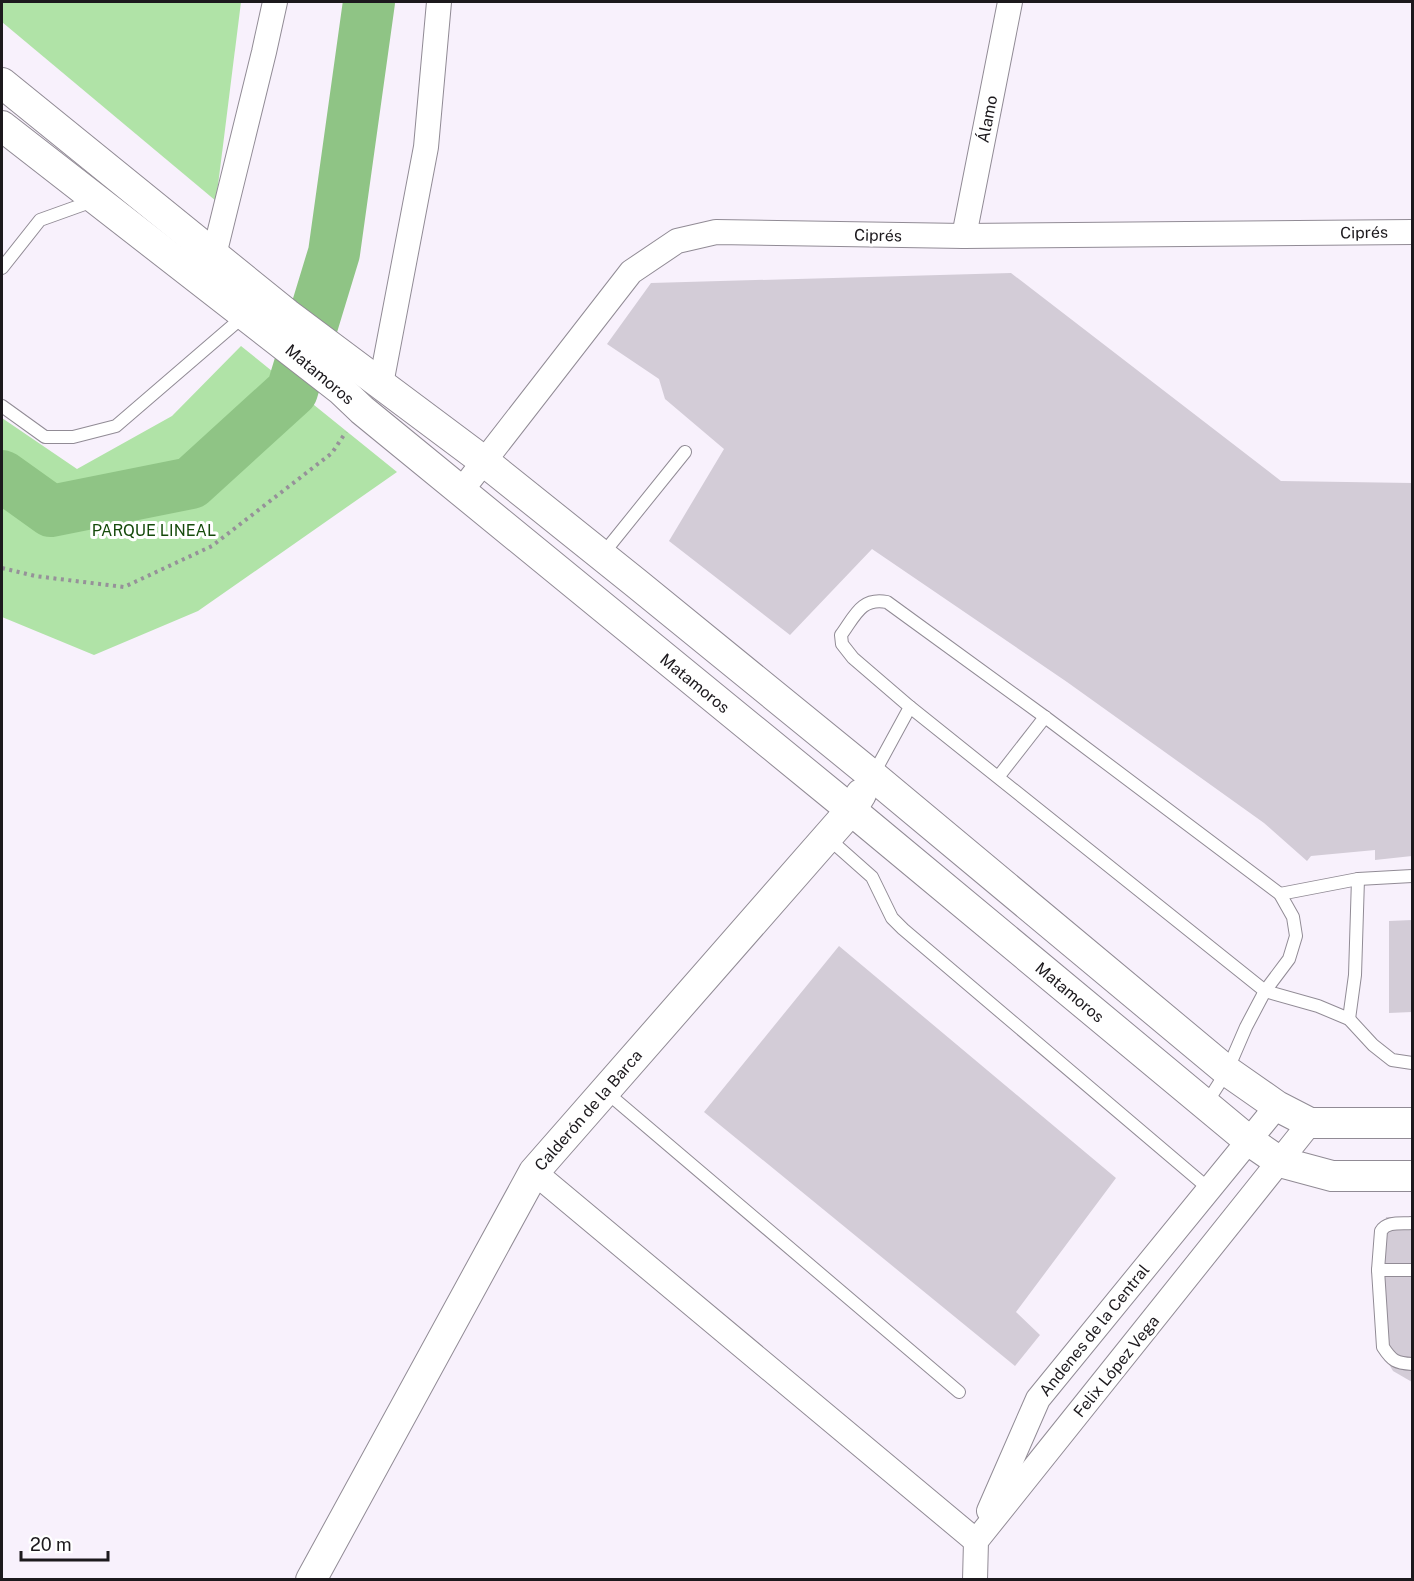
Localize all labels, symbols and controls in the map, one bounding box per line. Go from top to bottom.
street label: Álamo [973,94,1001,144]
street label: Ciprés [1340,223,1388,242]
street label: Ciprés [854,226,902,245]
street label: Matamoros [281,340,358,409]
park label: PARQUE LINEAL [92,521,216,540]
street label: Matamoros [656,650,733,717]
street label: Matamoros [1031,958,1108,1027]
street label: Calderón de la Barca [531,1046,646,1175]
street label: Andenes de la Central [1035,1261,1153,1400]
street label: Felix López Vega [1070,1312,1163,1421]
scale bar [21,1524,108,1562]
text: 20 m [30,1534,72,1555]

